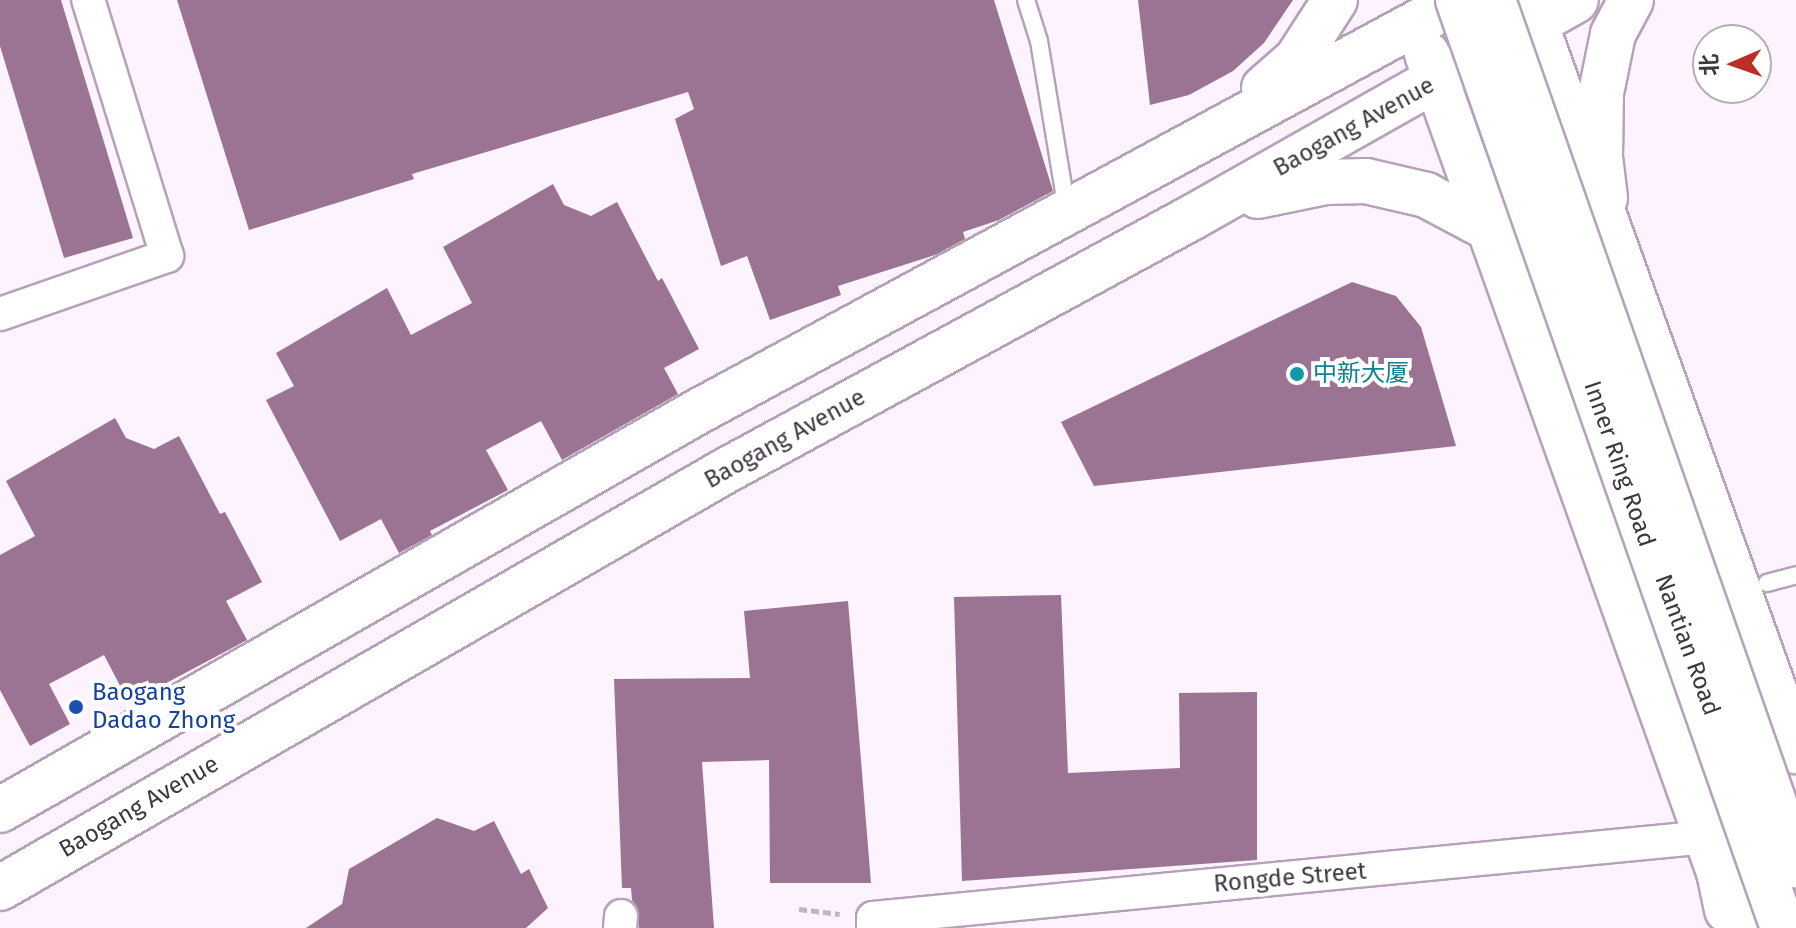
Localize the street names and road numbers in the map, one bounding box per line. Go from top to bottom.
street label: Baogang Avenue [1269,71,1439,183]
street label: Inner Ring Road [1577,377,1661,551]
street label: Baogang Avenue [700,383,870,495]
street label: Nantian Road [1648,571,1726,719]
street label: Baogang Avenue [54,750,224,864]
street label: Rongde Street [1212,857,1368,899]

